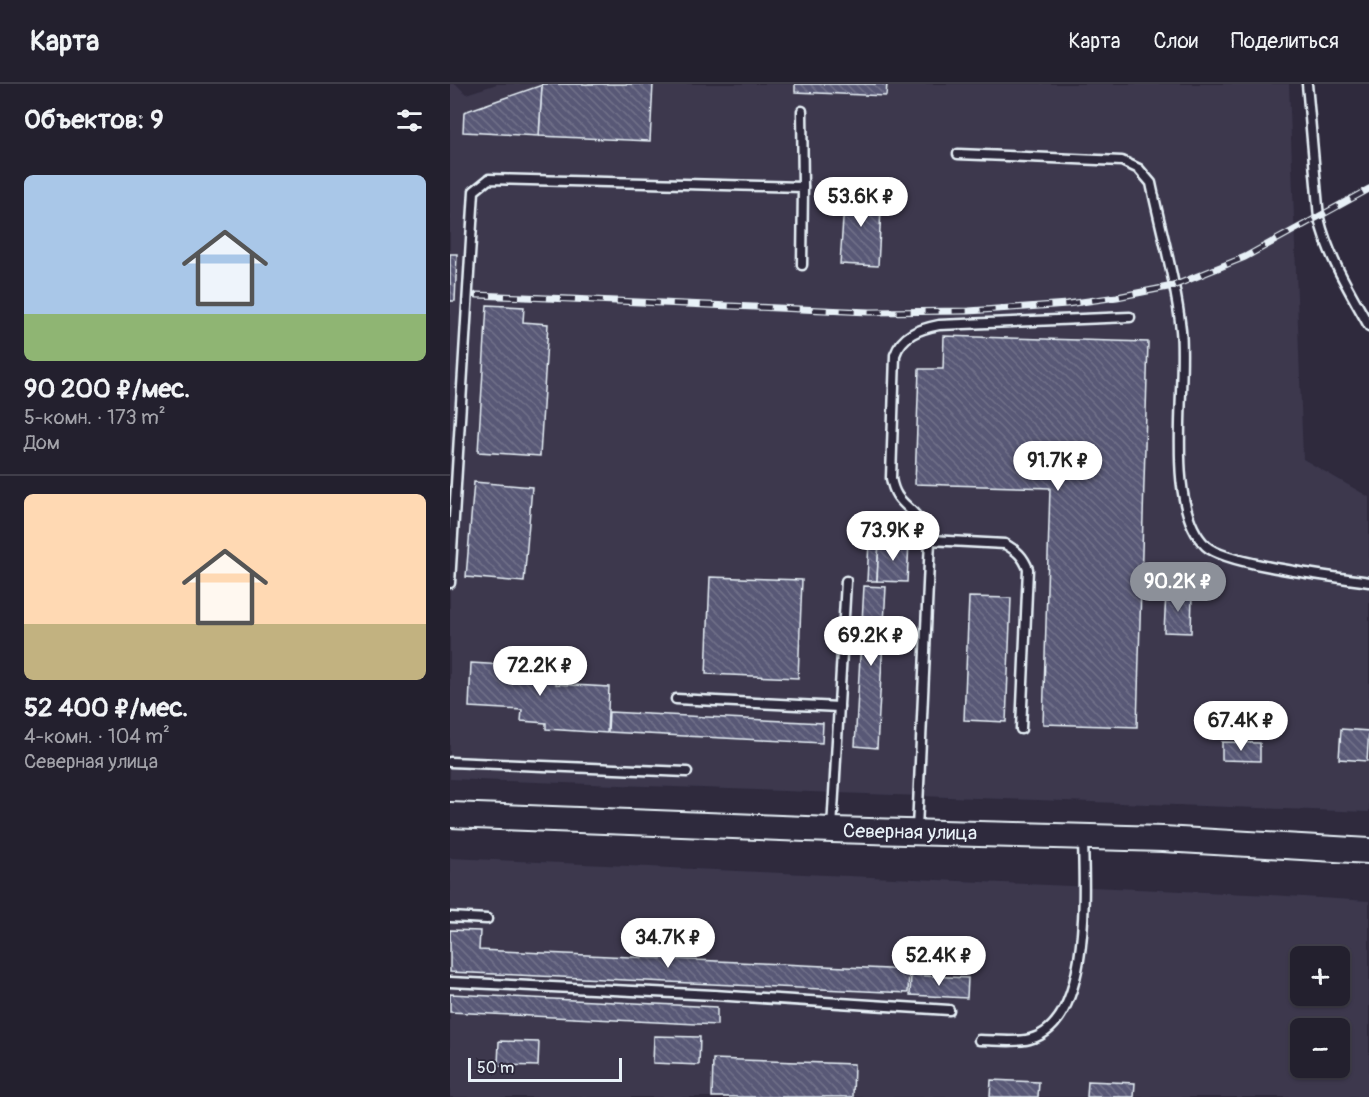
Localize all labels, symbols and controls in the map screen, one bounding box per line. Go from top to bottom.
text: Карта [30,24,99,59]
text: Карта [1068,28,1120,55]
text: Слои [1153,28,1198,55]
text: Поделиться [1231,28,1339,55]
text: Объектов: 9 [24,104,164,136]
icon: filters [393,104,426,137]
pin: 53.6K ₽ [806,177,916,228]
text: 53.6K ₽ [828,184,894,209]
icon: home [171,214,279,322]
text: 90 200 ₽/мес. [24,373,190,405]
text: 5-комн. · 173 m² [24,405,166,430]
text: Дом [24,430,60,455]
pin: 91.7K ₽ [1003,441,1113,492]
text: 91.7K ₽ [1027,448,1089,473]
pin: 73.9K ₽ [838,511,948,562]
text: 73.9K ₽ [861,518,925,543]
icon: home [171,533,279,641]
pin: 90.2K ₽ [1123,562,1233,613]
text: 90.2K ₽ [1144,569,1212,594]
pin: 69.2K ₽ [816,616,926,667]
text: 69.2K ₽ [838,623,904,648]
pin: 72.2K ₽ [485,646,595,697]
text: 72.2K ₽ [507,653,573,678]
text: 52 400 ₽/мес. [24,692,188,724]
pin: 67.4K ₽ [1186,701,1296,752]
text: 67.4K ₽ [1208,708,1274,733]
text: 4-комн. · 104 m² [24,724,170,749]
text: Северная улица [24,749,158,774]
street label: Северная улица [843,818,977,846]
pin: 34.7K ₽ [613,918,723,969]
text: 34.7K ₽ [635,925,701,950]
pin: 52.4K ₽ [884,936,994,987]
text: 52.4K ₽ [906,943,972,968]
map controls [1290,946,1350,1078]
button: + [1290,946,1350,1006]
button: − [1290,1018,1350,1078]
scale bar [468,1055,622,1082]
text: 50 m [477,1058,514,1078]

